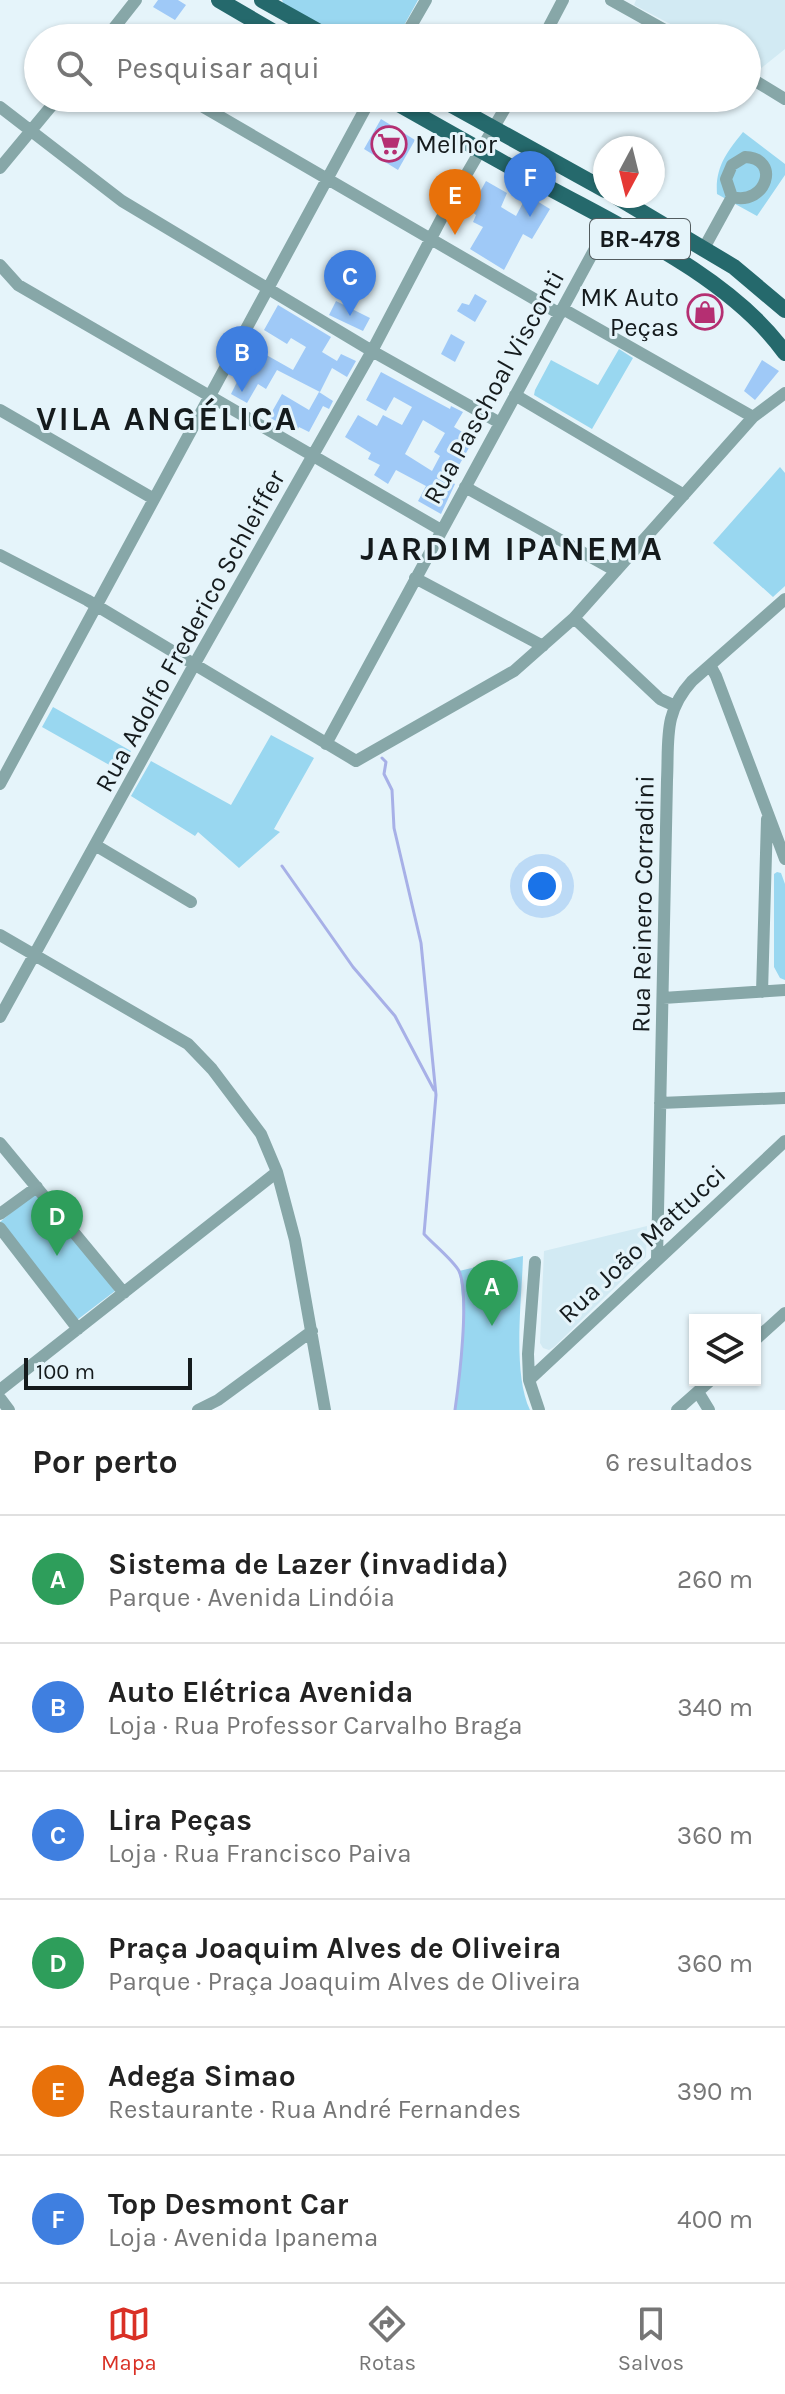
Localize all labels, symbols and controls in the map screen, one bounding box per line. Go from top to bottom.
search box [24,24,761,112]
icon: search [52,46,96,90]
text: Pesquisar aqui [116,50,320,86]
supermarket icon: Melhor [370,125,408,163]
place label: Melhor [415,129,498,160]
north arrow [593,136,665,208]
pin: F [504,151,556,217]
pin: E [429,169,481,235]
road number: BR-478 [590,219,690,259]
pin: C [324,250,376,316]
street label: Rua Paschoal Visconti [417,265,571,509]
place label: MK Auto Peças [580,282,679,343]
shop icon: MK Auto Peças [686,293,724,331]
pin: B [216,326,268,392]
district label: VILA ANGÉLICA [36,397,298,439]
street label: Rua Adolfo Frederico Schleiffer [88,464,292,797]
district label: JARDIM IPANEMA [360,529,664,569]
street label: Rua Reinero Corradini [625,775,661,1033]
your location [522,866,562,906]
street label: Rua João Mattucci [552,1158,732,1330]
pin: D [31,1190,83,1256]
pin: A [466,1260,518,1326]
map controls [689,1314,761,1386]
button: layers [689,1314,761,1386]
scale bar [24,1354,192,1390]
text: 100 m [36,1359,95,1385]
text: Por perto [32,1442,178,1482]
text: 6 resultados [605,1447,753,1478]
text: Sistema de Lazer (invadida) [108,1546,508,1582]
text: A [50,1564,66,1595]
text: 260 m [677,1564,753,1595]
text: Parque · Avenida Lindóia [108,1582,395,1613]
text: Auto Elétrica Avenida [108,1674,413,1710]
text: B [50,1692,66,1723]
text: 340 m [677,1692,753,1723]
text: Loja · Rua Professor Carvalho Braga [108,1710,523,1741]
text: Lira Peças [108,1802,252,1838]
text: C [50,1820,66,1851]
text: 360 m [677,1820,753,1851]
text: Loja · Rua Francisco Paiva [108,1838,411,1869]
text: Praça Joaquim Alves de Oliveira [108,1930,561,1966]
text: D [49,1948,67,1979]
text: 360 m [677,1948,753,1979]
text: Parque · Praça Joaquim Alves de Oliveira [108,1966,581,1997]
text: Adega Simao [108,2058,296,2094]
text: E [50,2076,66,2107]
text: 390 m [677,2076,753,2107]
text: Restaurante · Rua André Fernandes [108,2094,521,2125]
text: Top Desmont Car [108,2186,348,2222]
text: F [51,2204,65,2235]
text: 400 m [677,2204,753,2235]
text: Loja · Avenida Ipanema [108,2222,378,2253]
tab: Mapa [101,2302,157,2376]
tab: Rotas [359,2302,416,2376]
tab: Salvos [618,2302,684,2376]

